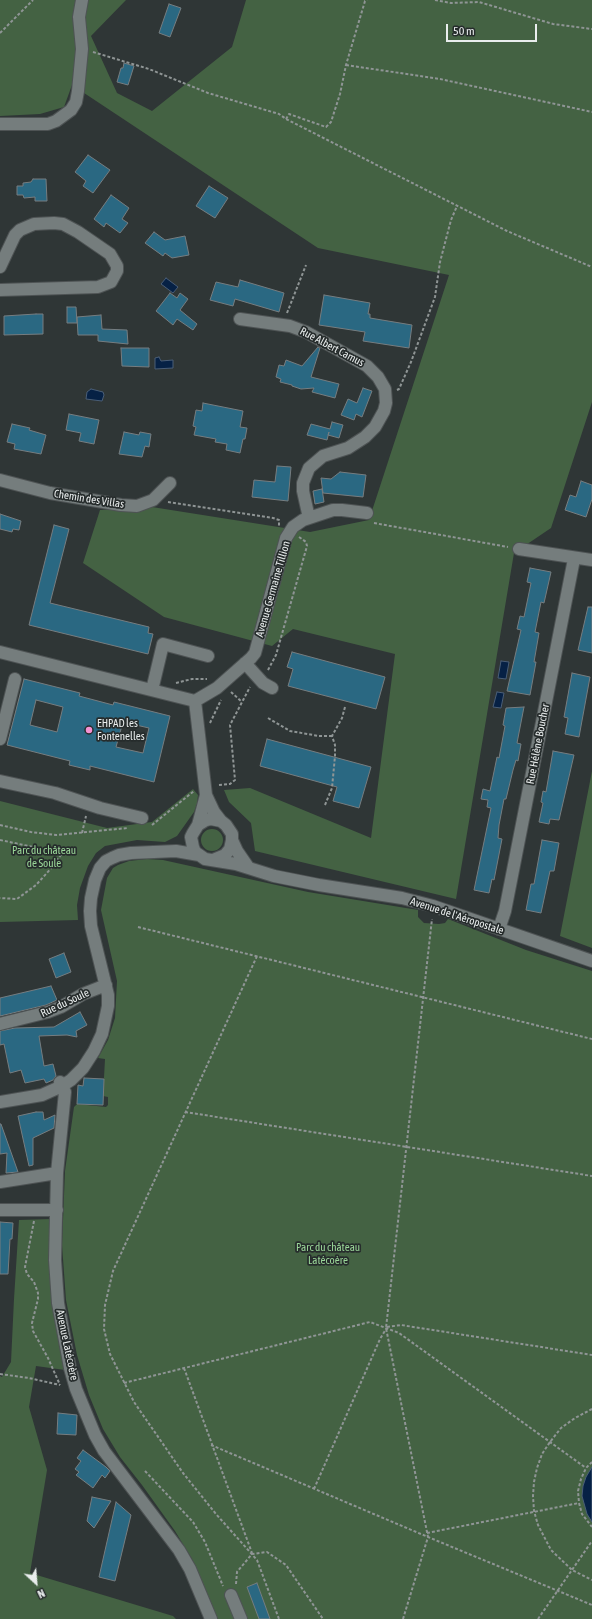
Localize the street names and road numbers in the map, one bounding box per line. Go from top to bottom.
street label: Rue Albert Camus [298,325,366,369]
street label: Chemin des Villas [53,487,125,511]
street label: Avenue Germaine Tillion [253,539,293,639]
street label: Rue Hélène Boucher [524,703,552,785]
street label: Avenue de l'Aéropostale [409,895,505,937]
street label: Rue du Soule [39,986,91,1020]
street label: Avenue Latécoère [53,1309,81,1381]

